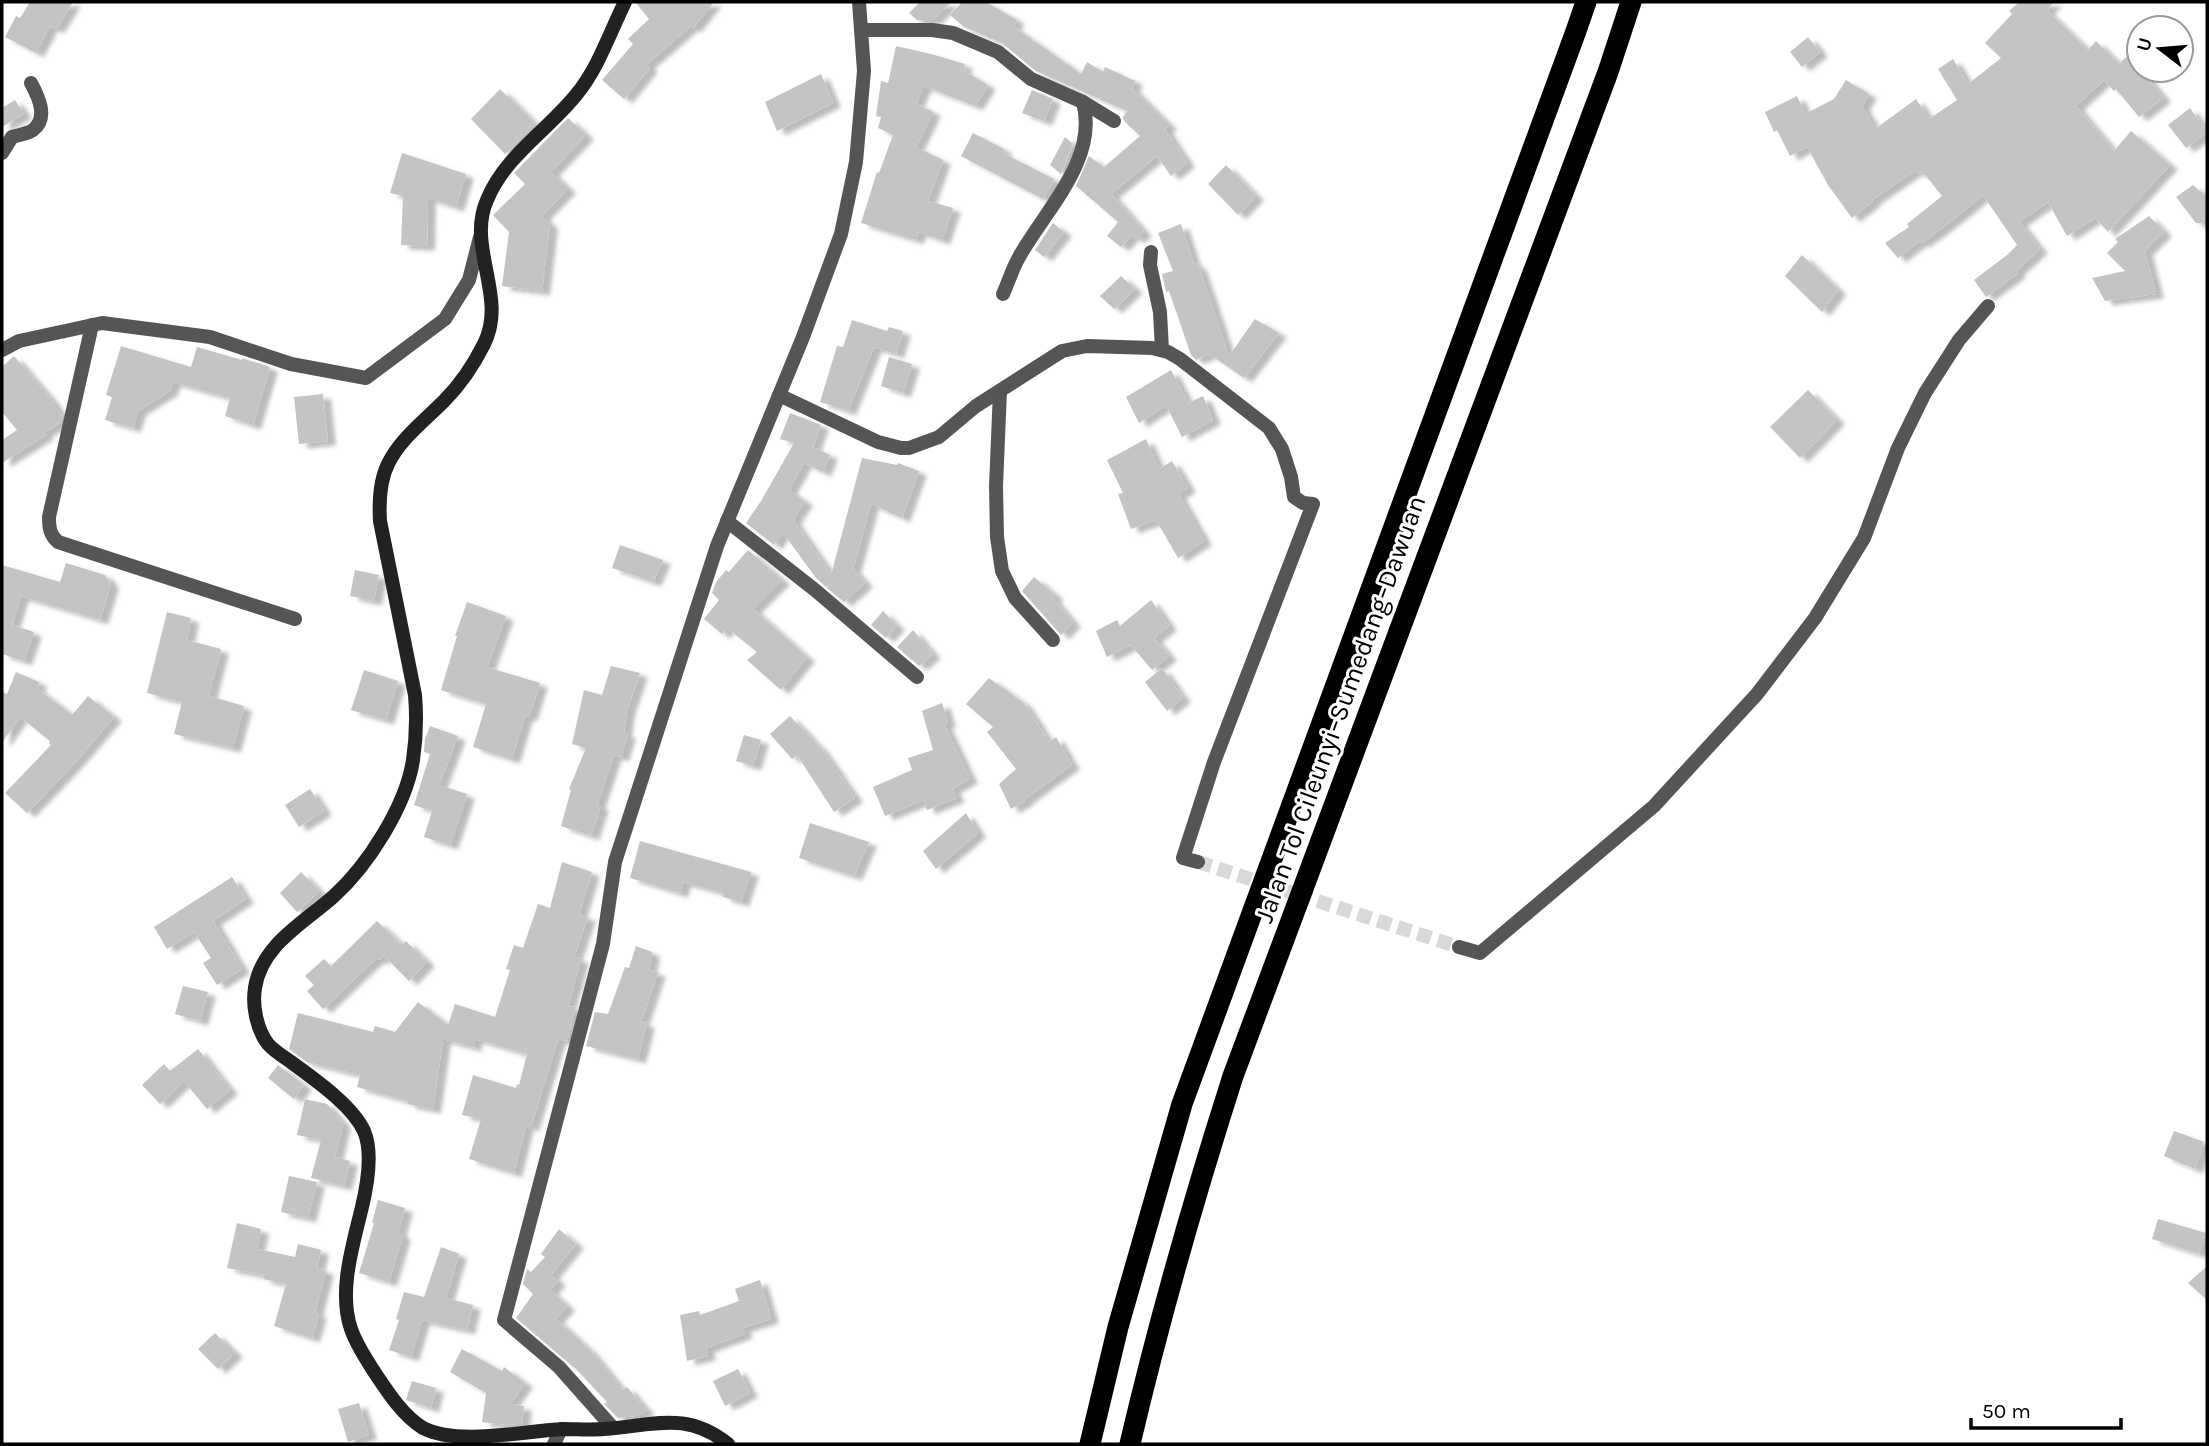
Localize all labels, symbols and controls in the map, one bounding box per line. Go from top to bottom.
north arrow [2125,14,2195,84]
text: U [2132,35,2157,54]
street label: Jalan Tol Cileunyi–Sumedang–Dawuan [1249,491,1432,927]
scale bar [1971,1386,2122,1430]
text: 50 m [1982,1399,2031,1423]

